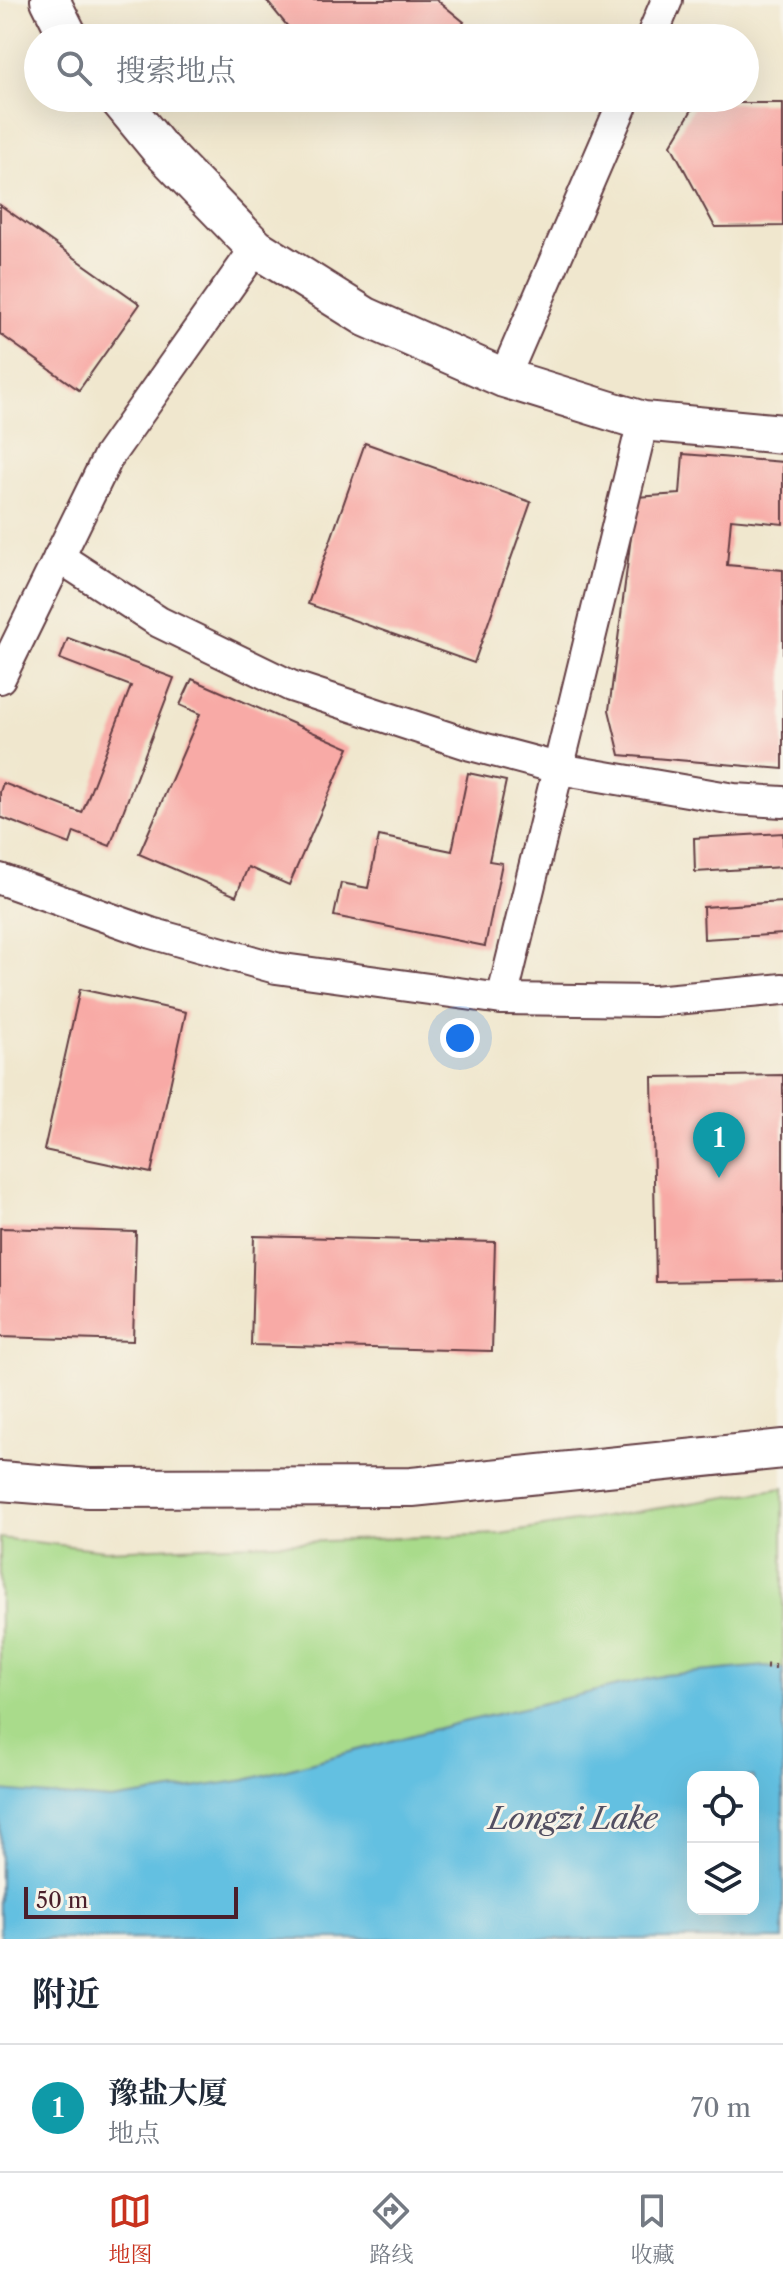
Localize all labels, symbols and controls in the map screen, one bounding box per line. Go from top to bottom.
search box [24,24,759,112]
icon: search [52,46,96,90]
text: 搜索地点 [116,52,236,89]
your location [440,1018,480,1058]
pin: 1 [693,1112,745,1178]
map controls [687,1771,759,1915]
button: locate [687,1771,759,1843]
water label: Longzi Lake [487,1800,659,1837]
button: layers [687,1843,759,1915]
scale bar [24,1883,238,1919]
text: 50 m [36,1887,88,1914]
text: 附近 [32,1973,100,2015]
text: 豫盐大厦 [108,2074,228,2111]
text: 1 [52,2092,64,2124]
text: 70 m [691,2092,751,2124]
text: 地点 [108,2117,160,2149]
tab: 地图 [108,2189,153,2268]
tab: 路线 [369,2189,414,2268]
tab: 收藏 [630,2189,675,2268]

